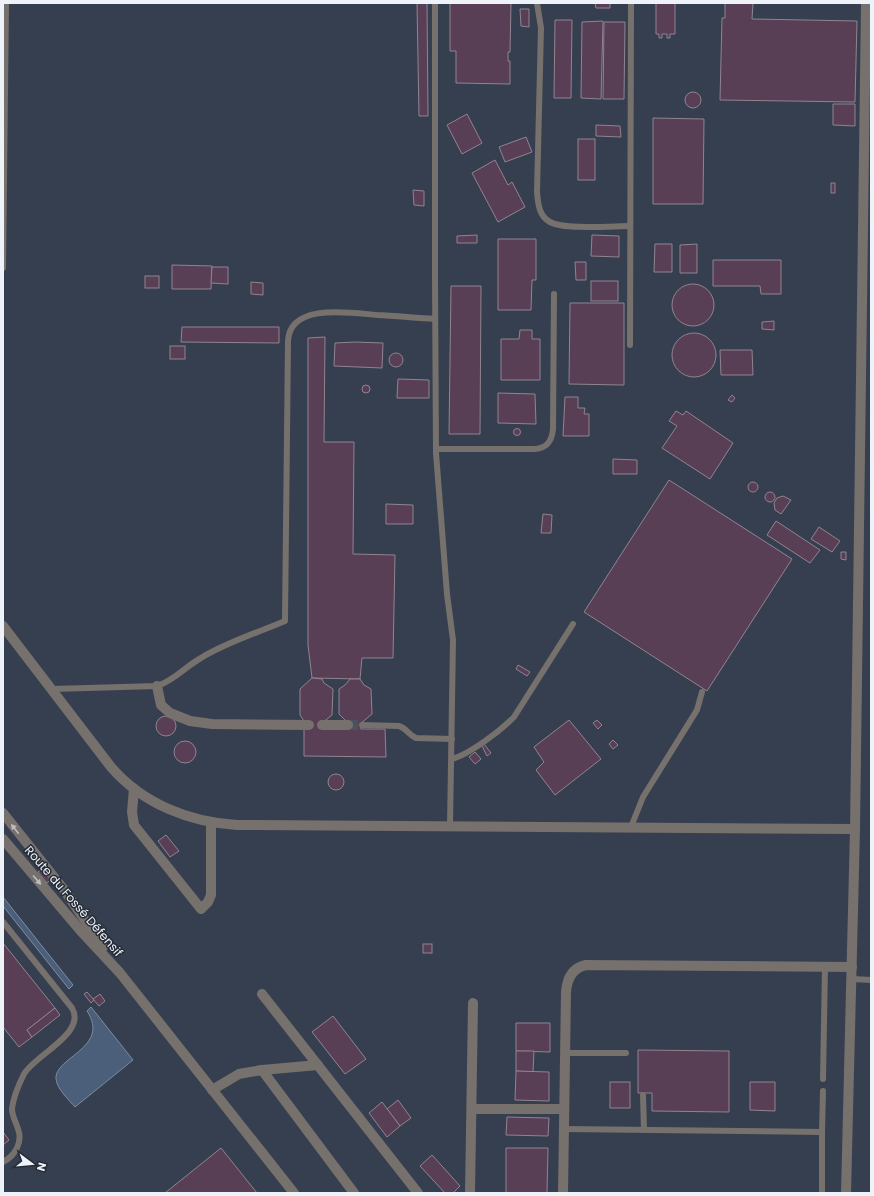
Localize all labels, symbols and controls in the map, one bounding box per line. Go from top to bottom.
one-way arrow [11,823,20,834]
street label: Route du Fossé Défensif [21,842,127,960]
one-way arrow [33,874,42,885]
north arrow [12,1144,52,1184]
text: N [33,1161,50,1173]

